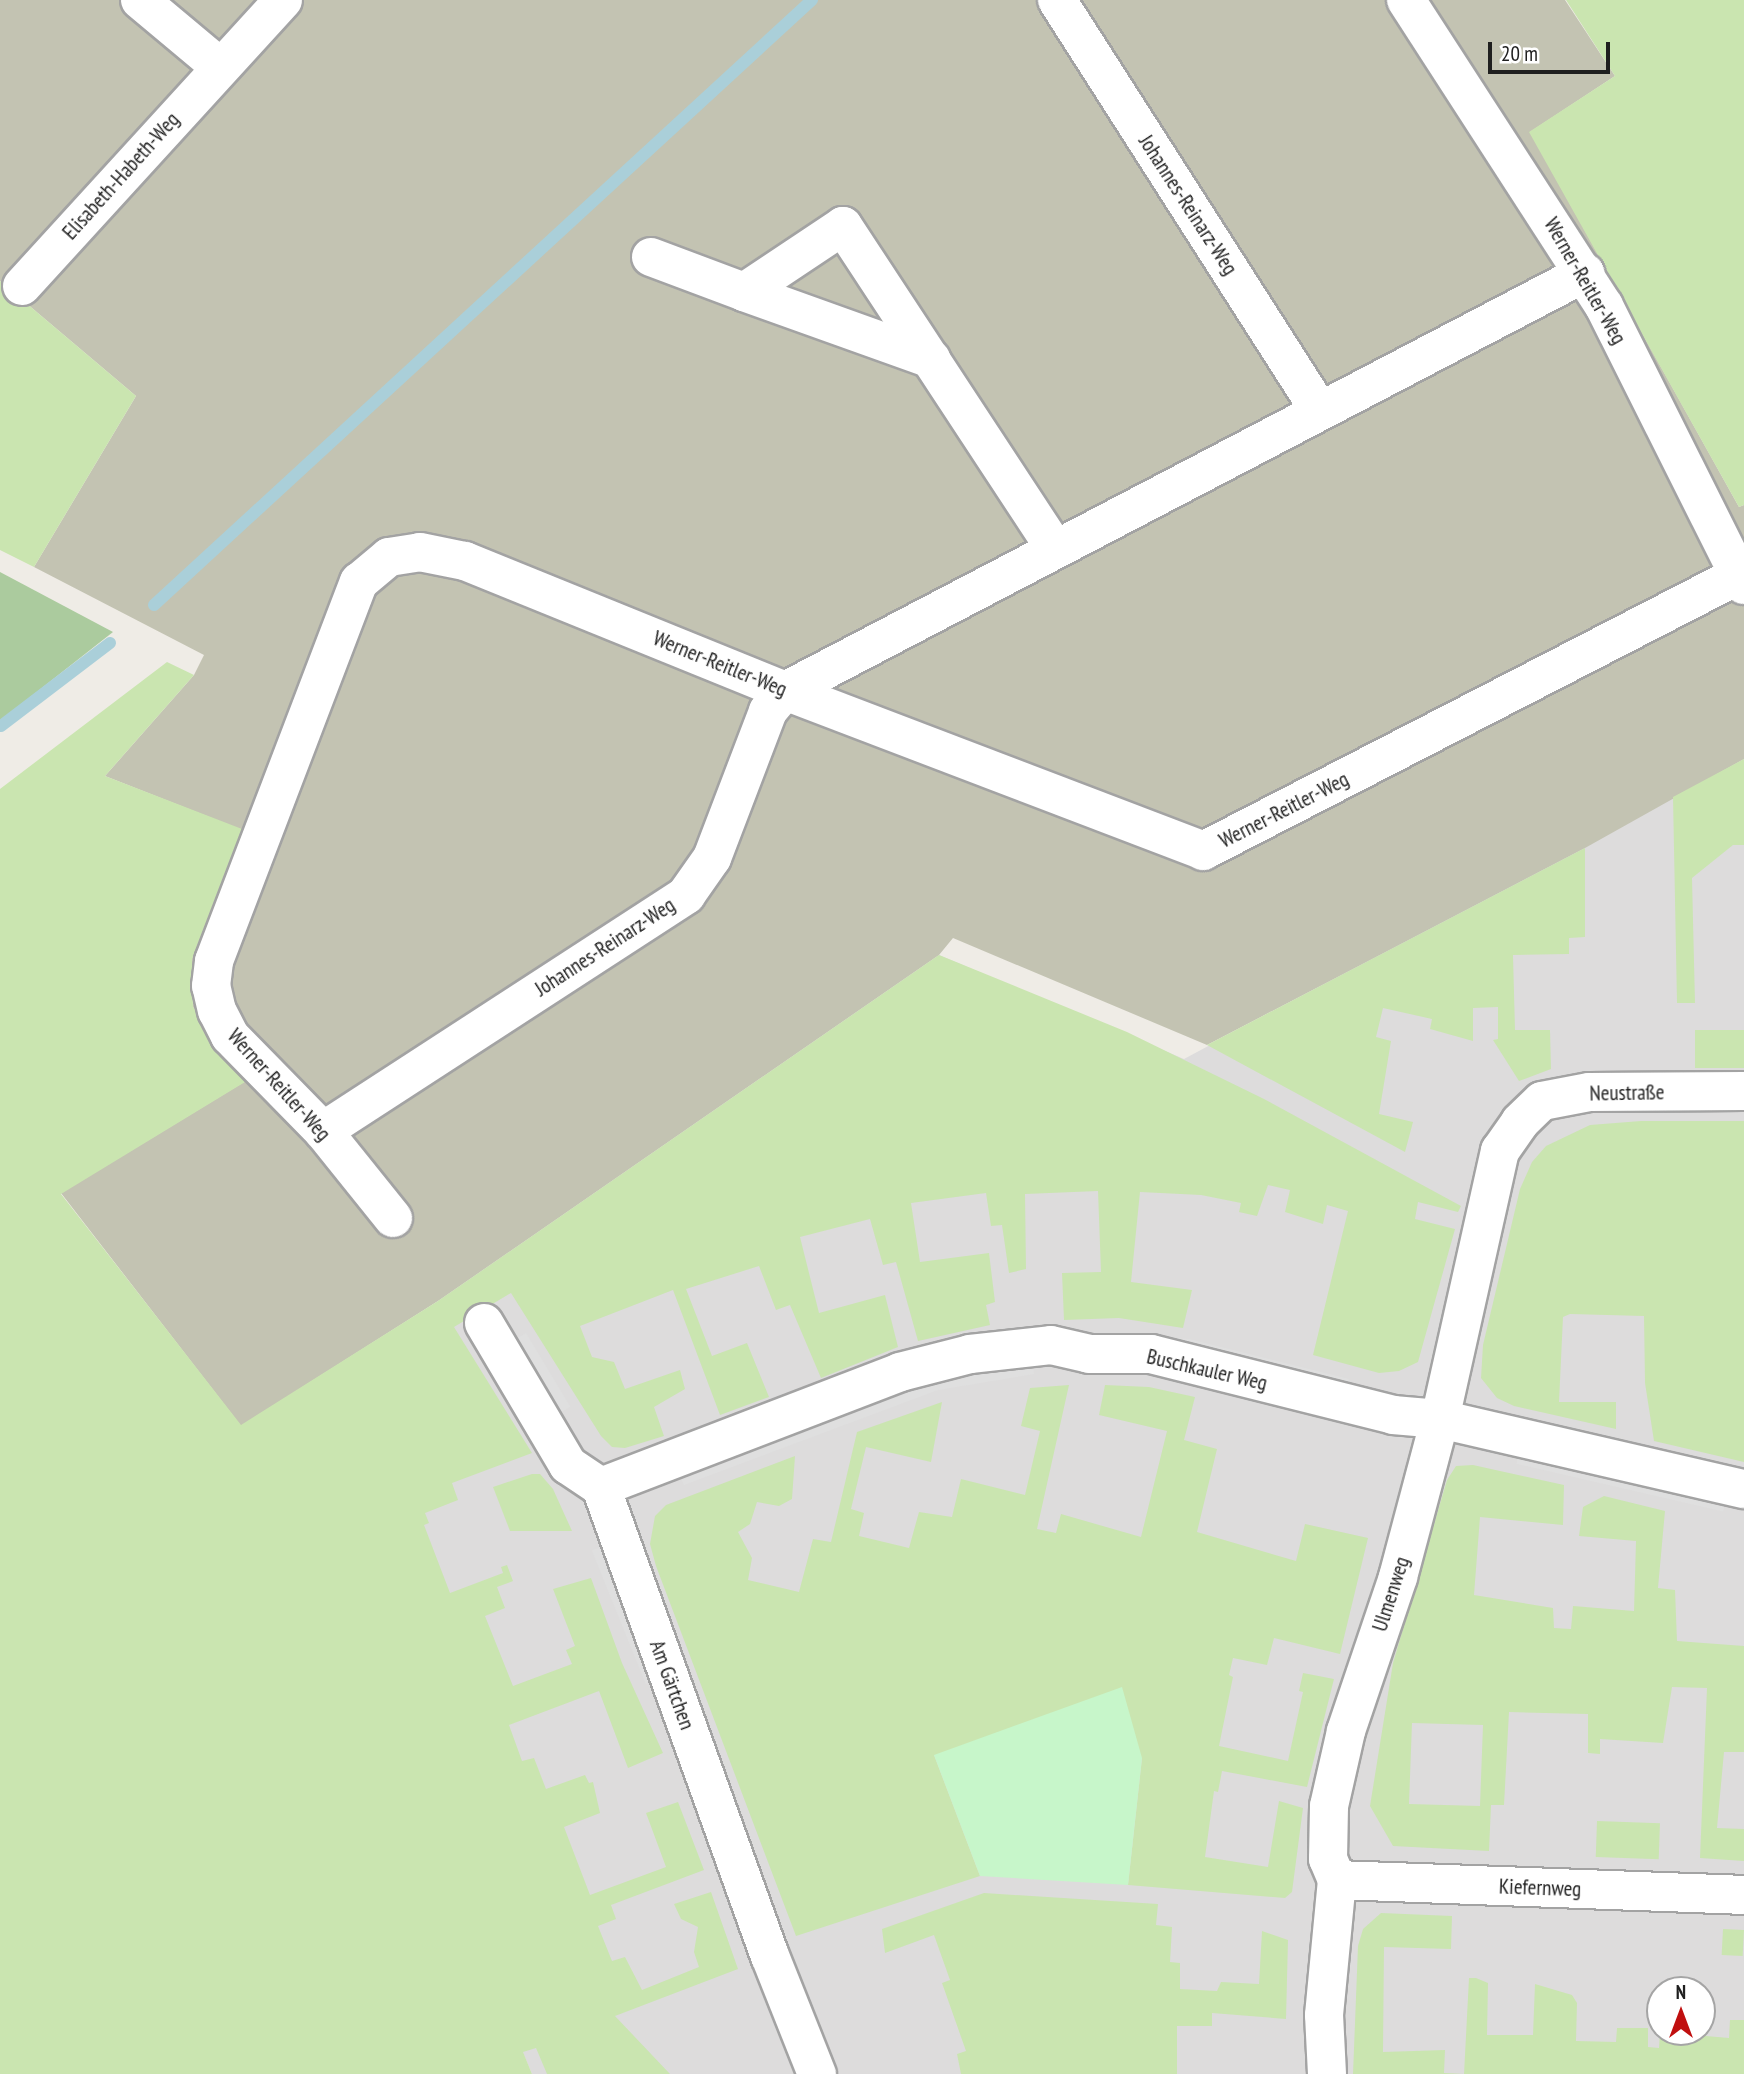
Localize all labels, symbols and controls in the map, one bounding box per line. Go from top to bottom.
scale bar [1492,28,1614,72]
text: 20 m [1501,40,1538,67]
street label: Elisabeth-Habeth-Weg [57,107,185,245]
street label: Johannes-Reinarz-Weg [1133,130,1243,280]
street label: Werner-Reitler-Weg [1539,213,1631,349]
street label: Werner-Reitler-Weg [649,626,791,702]
street label: Werner-Reitler-Weg [1215,767,1353,853]
street label: Johannes-Reinarz-Weg [530,892,680,1002]
street label: Werner-Reitler-Weg [222,1024,336,1146]
street label: Neustraße [1589,1080,1665,1106]
street label: Buschkauler Weg [1144,1344,1270,1396]
street label: Ulmenweg [1367,1553,1415,1635]
street label: Am Gärtchen [644,1637,700,1733]
street label: Kiefernweg [1498,1874,1582,1902]
north arrow [1646,1976,1716,2046]
text: N [1676,1980,1686,2004]

